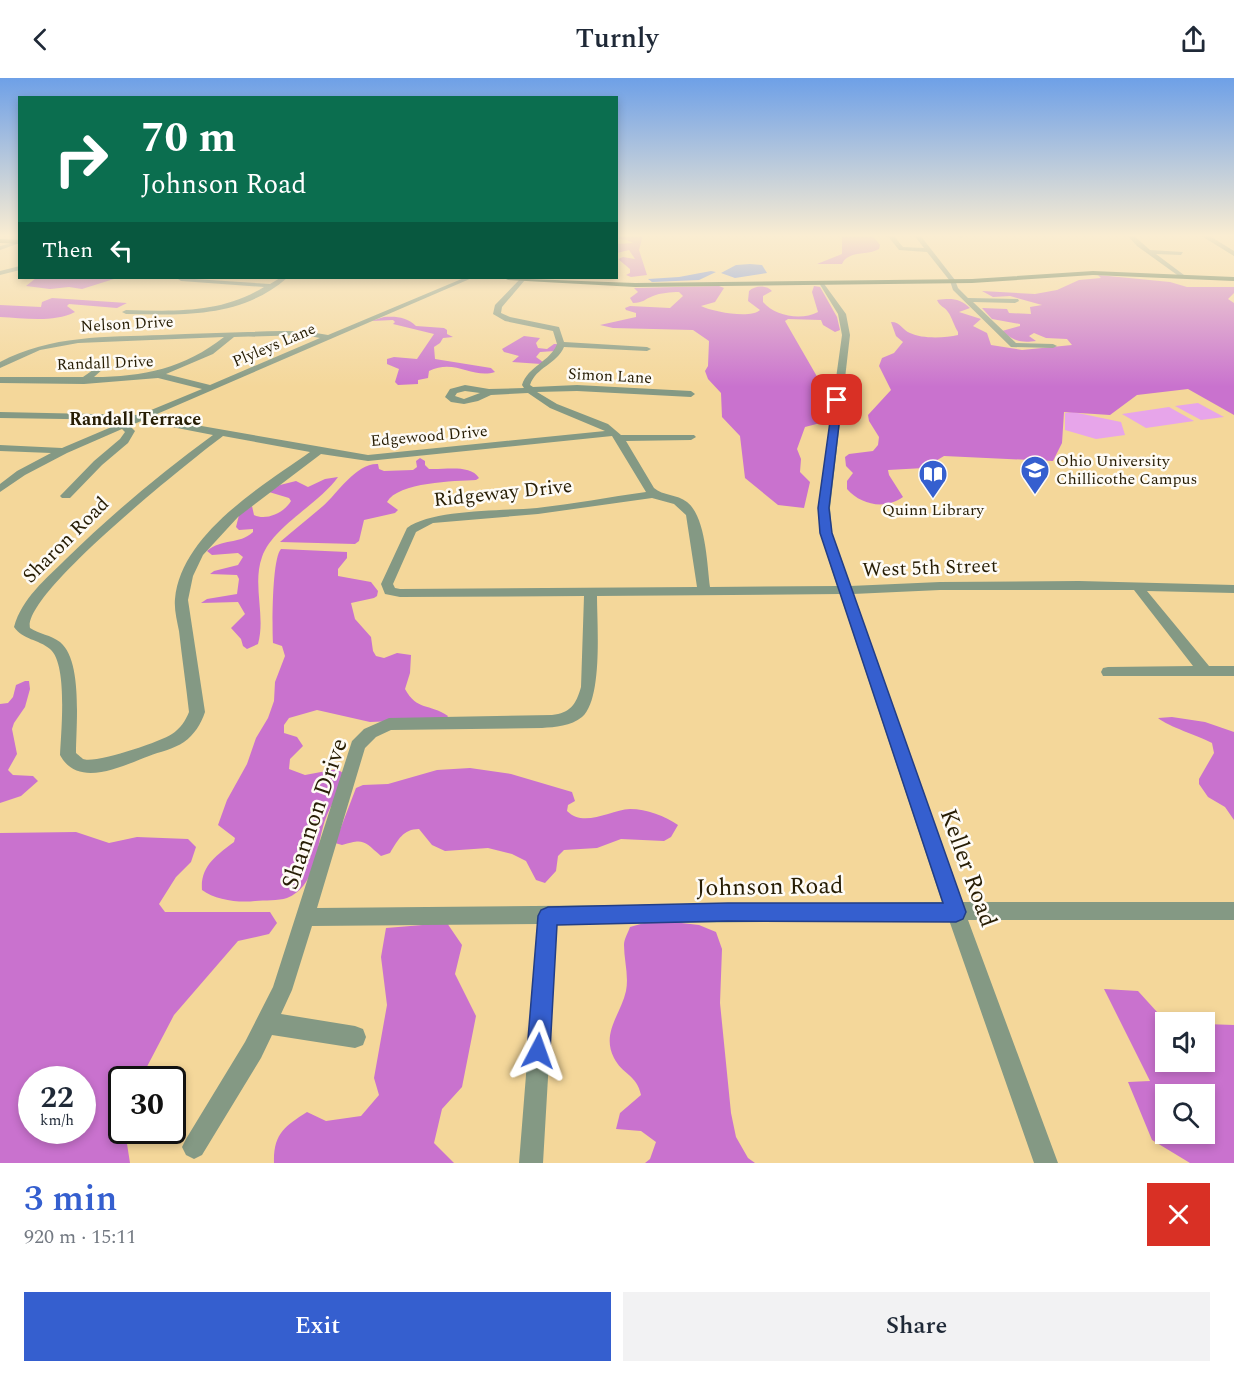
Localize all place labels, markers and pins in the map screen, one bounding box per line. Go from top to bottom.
pin [811,374,862,425]
place label: Ohio University Chillicothe Campus [1056,449,1197,491]
school or university icon: Ohio University Chillicothe Campus [1019,454,1051,496]
library icon: Quinn Library [917,458,949,500]
place label: Quinn Library [882,498,985,522]

